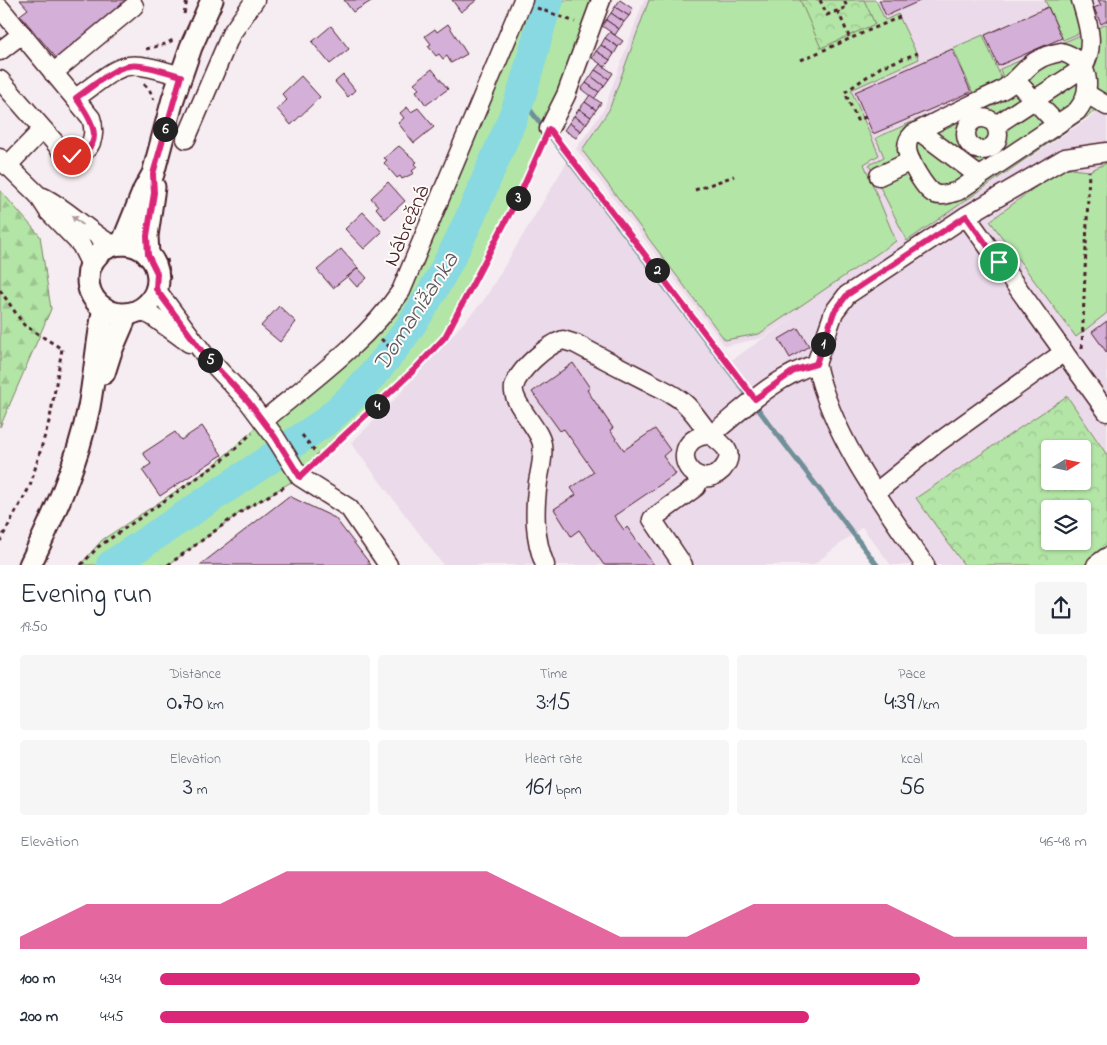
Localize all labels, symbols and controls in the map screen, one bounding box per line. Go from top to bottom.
pin: 6 [152,116,178,142]
text: 6 [162,119,169,140]
pin [51,135,93,177]
icon: check [58,142,86,170]
street label: Nábrežná [376,181,439,272]
pin: 3 [506,186,530,210]
text: 3 [516,188,521,209]
one-way arrow [70,214,83,225]
pin [978,241,1020,283]
water label: Domanižanka [365,245,469,379]
icon: arrive [985,248,1013,276]
pin: 2 [644,258,670,282]
text: 2 [654,260,661,281]
pin: 1 [810,332,836,356]
text: 1 [821,334,826,355]
pin: 5 [198,348,222,372]
text: 5 [206,350,215,371]
pin: 4 [364,394,390,418]
text: 4 [375,396,380,417]
north arrow [1041,440,1091,490]
map controls [1041,440,1091,550]
button: layers [1041,500,1091,550]
text: Evening run [20,575,152,616]
button: share [1035,582,1087,634]
text: 19:50 [20,615,47,639]
text: Distance [169,664,221,685]
text: Time [540,664,567,685]
text: Pace [898,664,925,685]
text: 0.70 [166,685,203,721]
text: 3:15 [536,685,571,721]
text: 4:39 [884,685,915,721]
text: km [203,695,224,716]
text: /km [915,695,939,716]
text: Elevation [169,749,221,770]
text: Heart rate [525,749,582,770]
text: kcal [901,749,923,770]
text: 3 [183,770,193,806]
text: 161 [525,770,552,806]
text: 56 [899,770,924,806]
text: m [193,780,208,801]
text: bpm [552,780,582,801]
text: Elevation [20,830,79,854]
text: 46–48 m [1040,830,1087,854]
text: 100 m [20,967,55,991]
text: 4:34 [100,967,121,991]
text: 200 m [20,1005,58,1029]
text: 4:45 [100,1005,124,1029]

